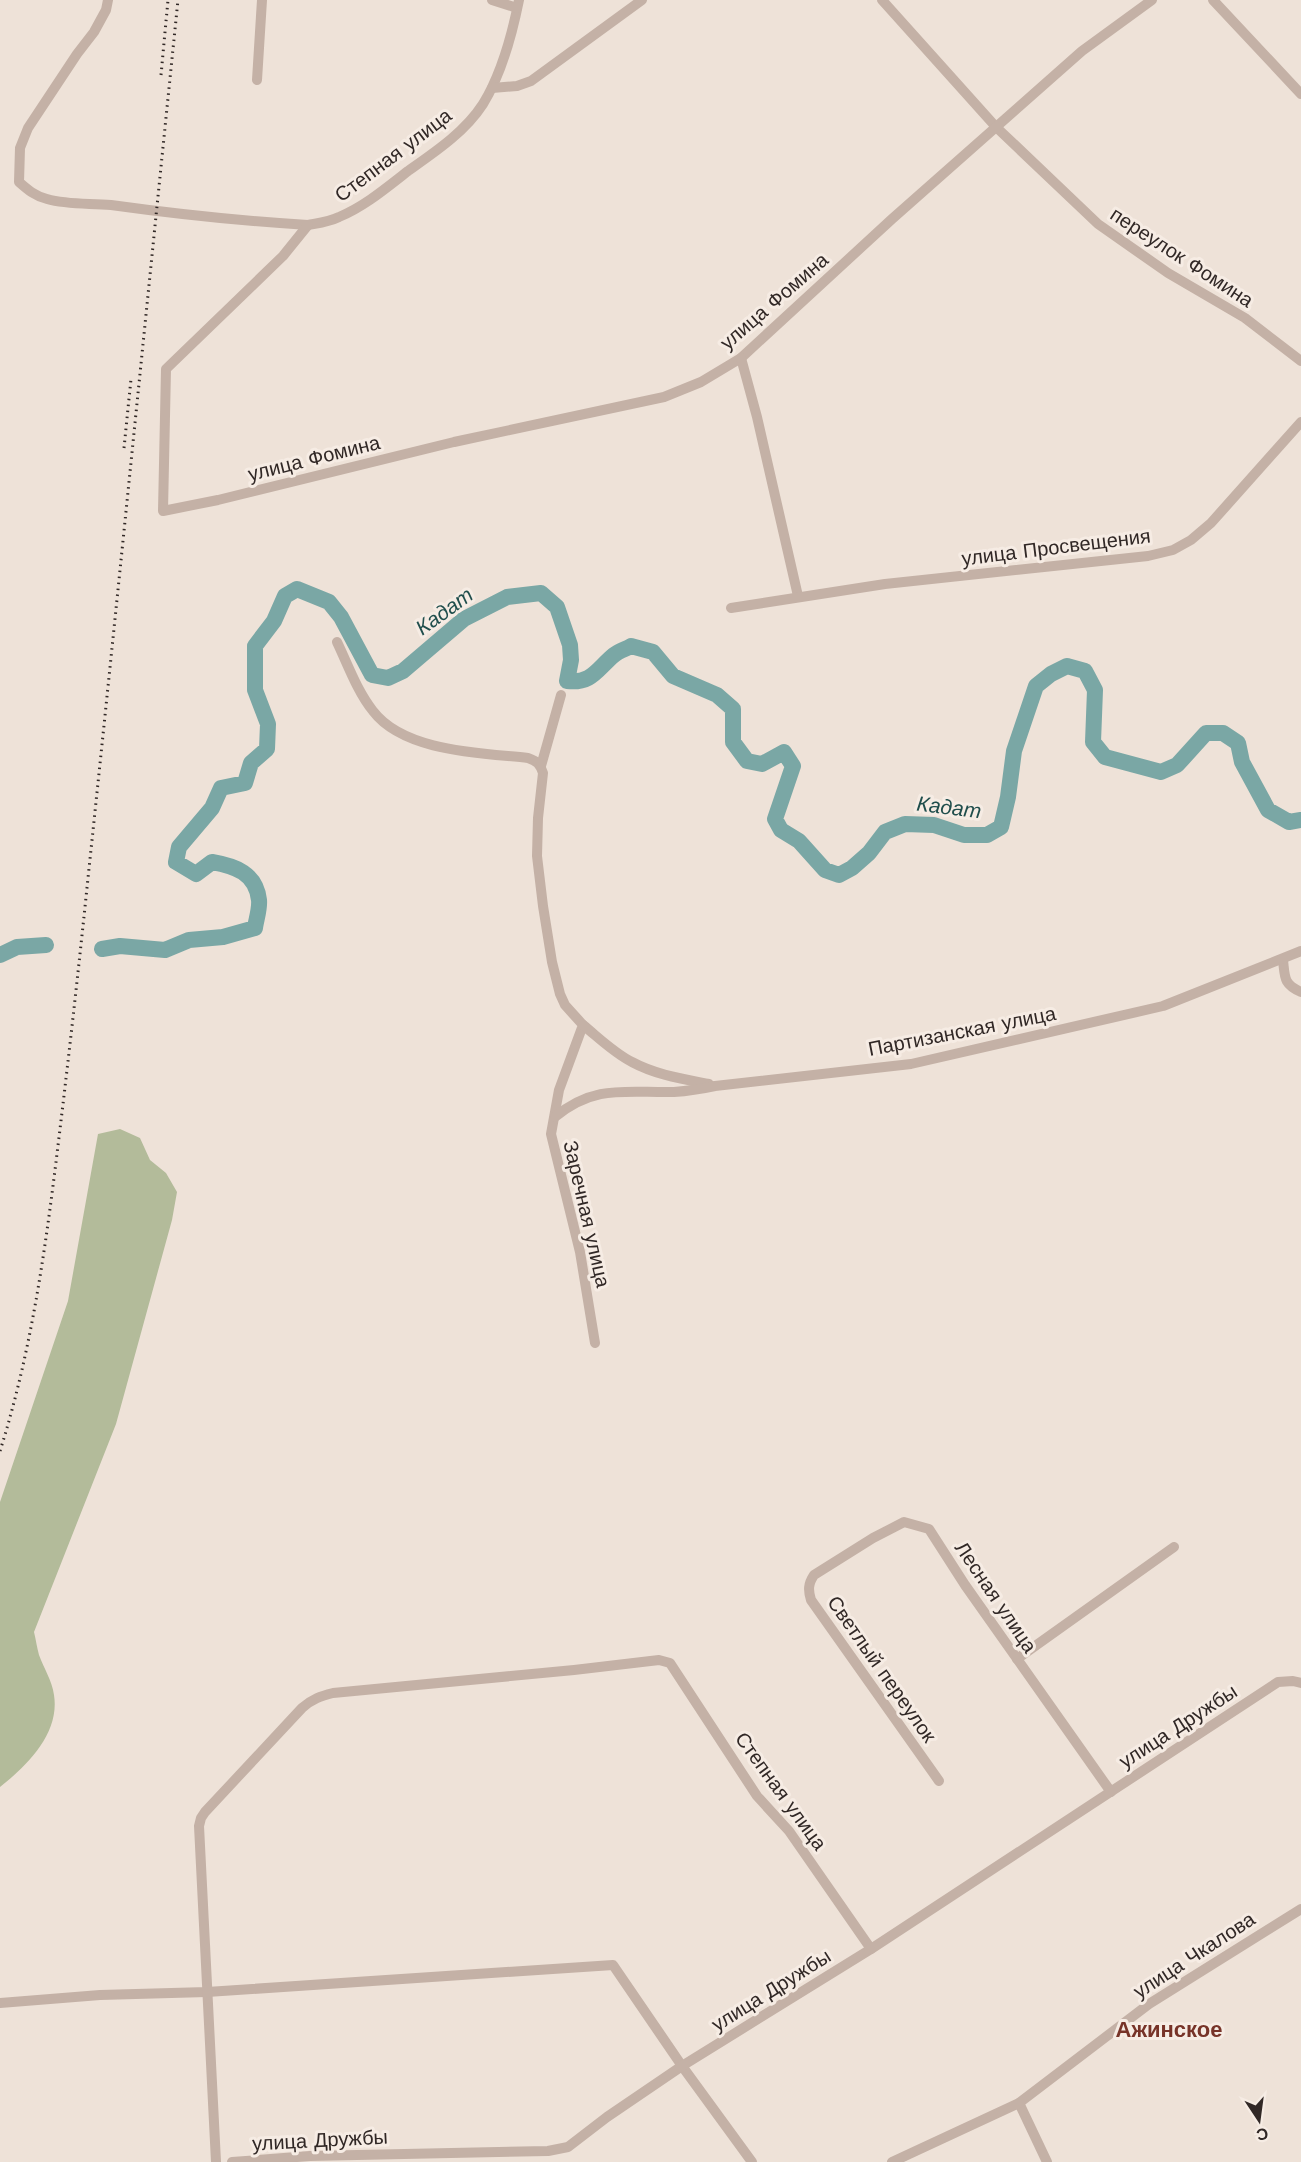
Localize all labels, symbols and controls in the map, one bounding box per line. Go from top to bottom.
street label: Степная улица [330,103,457,207]
street label: переулок Фомина [1106,202,1259,313]
street label: улица Фомина [715,247,834,354]
street label: улица Фомина [245,430,383,486]
street label: улица Просвещения [960,523,1152,571]
water label: Кадат [410,582,478,640]
water label: Кадат [915,791,983,823]
street label: Партизанская улица [866,1001,1059,1061]
street label: Заречная улица [558,1138,616,1291]
street label: Лесная улица [950,1537,1043,1658]
street label: Светлый переулок [822,1591,942,1747]
street label: улица Дружбы [1114,1679,1242,1773]
street label: Степная улица [730,1727,832,1855]
street label: улица Чкалова [1129,1906,1260,2003]
street label: улица Дружбы [707,1944,835,2036]
district label: Ажинское [1116,2017,1222,2042]
north arrow [1229,2090,1289,2150]
street label: улица Дружбы [252,2124,388,2156]
text: С [1254,2124,1270,2145]

